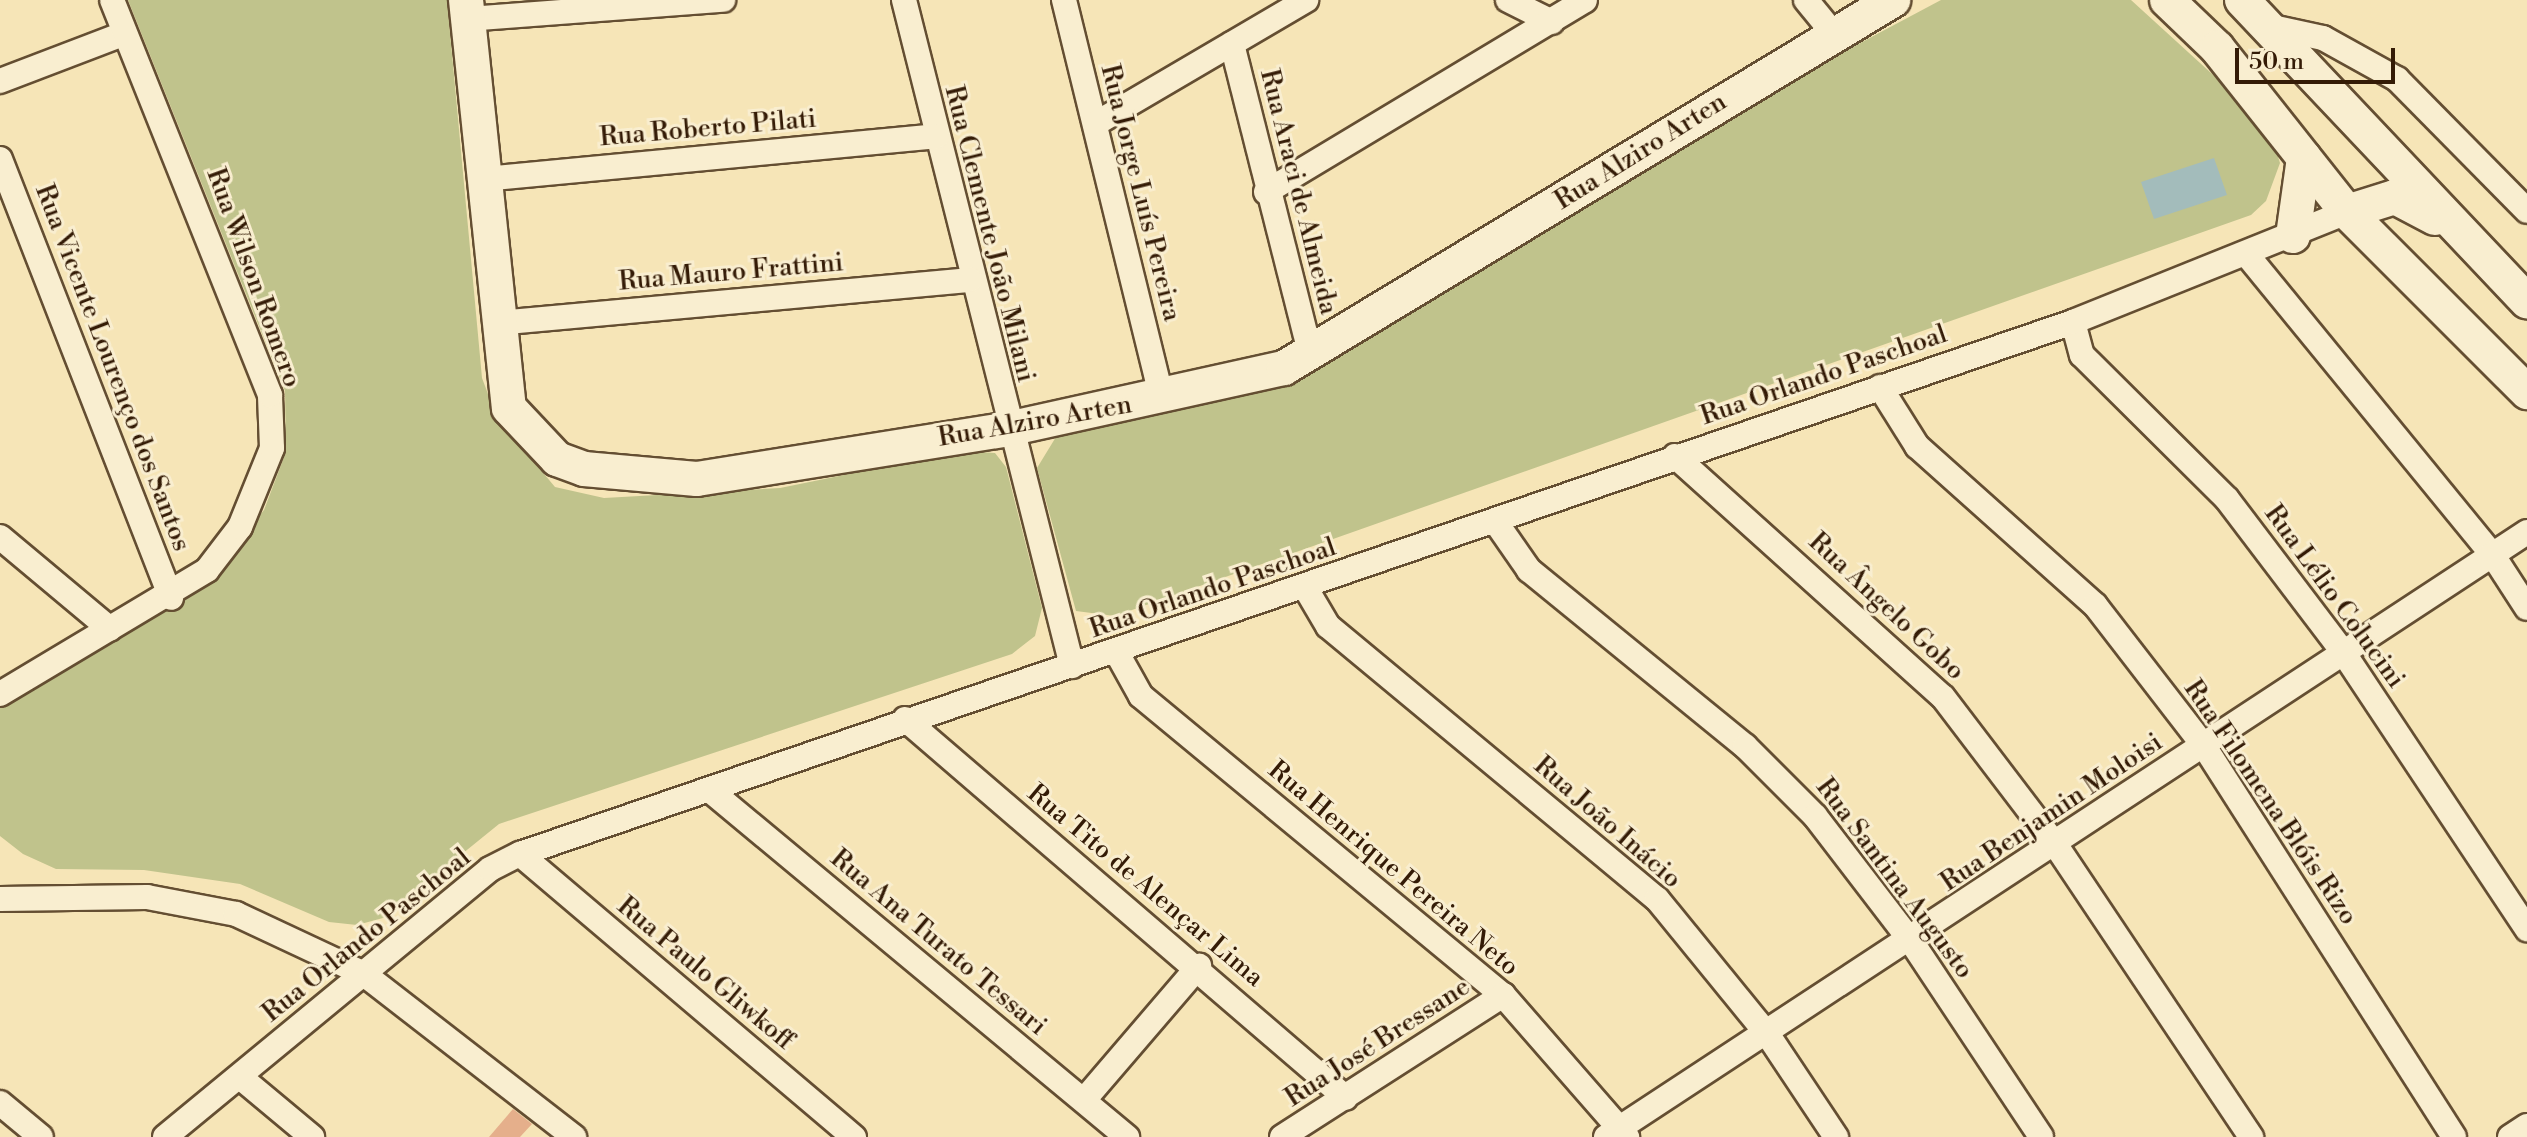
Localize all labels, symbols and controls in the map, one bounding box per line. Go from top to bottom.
scale bar [2239,32,2399,82]
text: 50 m [2249,47,2304,77]
street label: Rua Jorge Luís Pereira [1093,61,1187,325]
street label: Rua Araci de Almeida [1252,66,1344,318]
street label: Rua Clemente João Milani [937,83,1041,385]
street label: Rua Alziro Arten [1550,87,1732,217]
street label: Rua Roberto Pilati [598,104,818,154]
street label: Rua Wilson Romero [199,164,307,392]
street label: Rua Vicente Lourenço dos Santos [28,180,196,556]
street label: Rua Mauro Frattini [617,248,845,298]
street label: Rua Orlando Paschoal [1697,319,1951,433]
street label: Rua Alziro Arten [936,390,1134,454]
street label: Rua Lélio Colucini [2257,499,2411,695]
street label: Rua Ângelo Gobo [1802,527,1970,687]
street label: Rua Orlando Paschoal [1086,532,1340,646]
street label: Rua Filomena Blóis Rizo [2176,675,2364,931]
street label: Rua Benjamin Moloisi [1935,727,2169,899]
street label: Rua João Inácio [1527,751,1687,895]
street label: Rua Henrique Pereira Neto [1261,755,1525,983]
street label: Rua Santina Augusto [1809,773,1979,985]
street label: Rua Tito de Alençar Lima [1021,778,1269,994]
street label: Rua Orlando Paschoal [257,843,477,1029]
street label: Rua Ana Turato Tessari [824,843,1052,1043]
street label: Rua Paulo Gliwkoff [610,891,800,1057]
street label: Rua José Bressane [1280,972,1476,1114]

